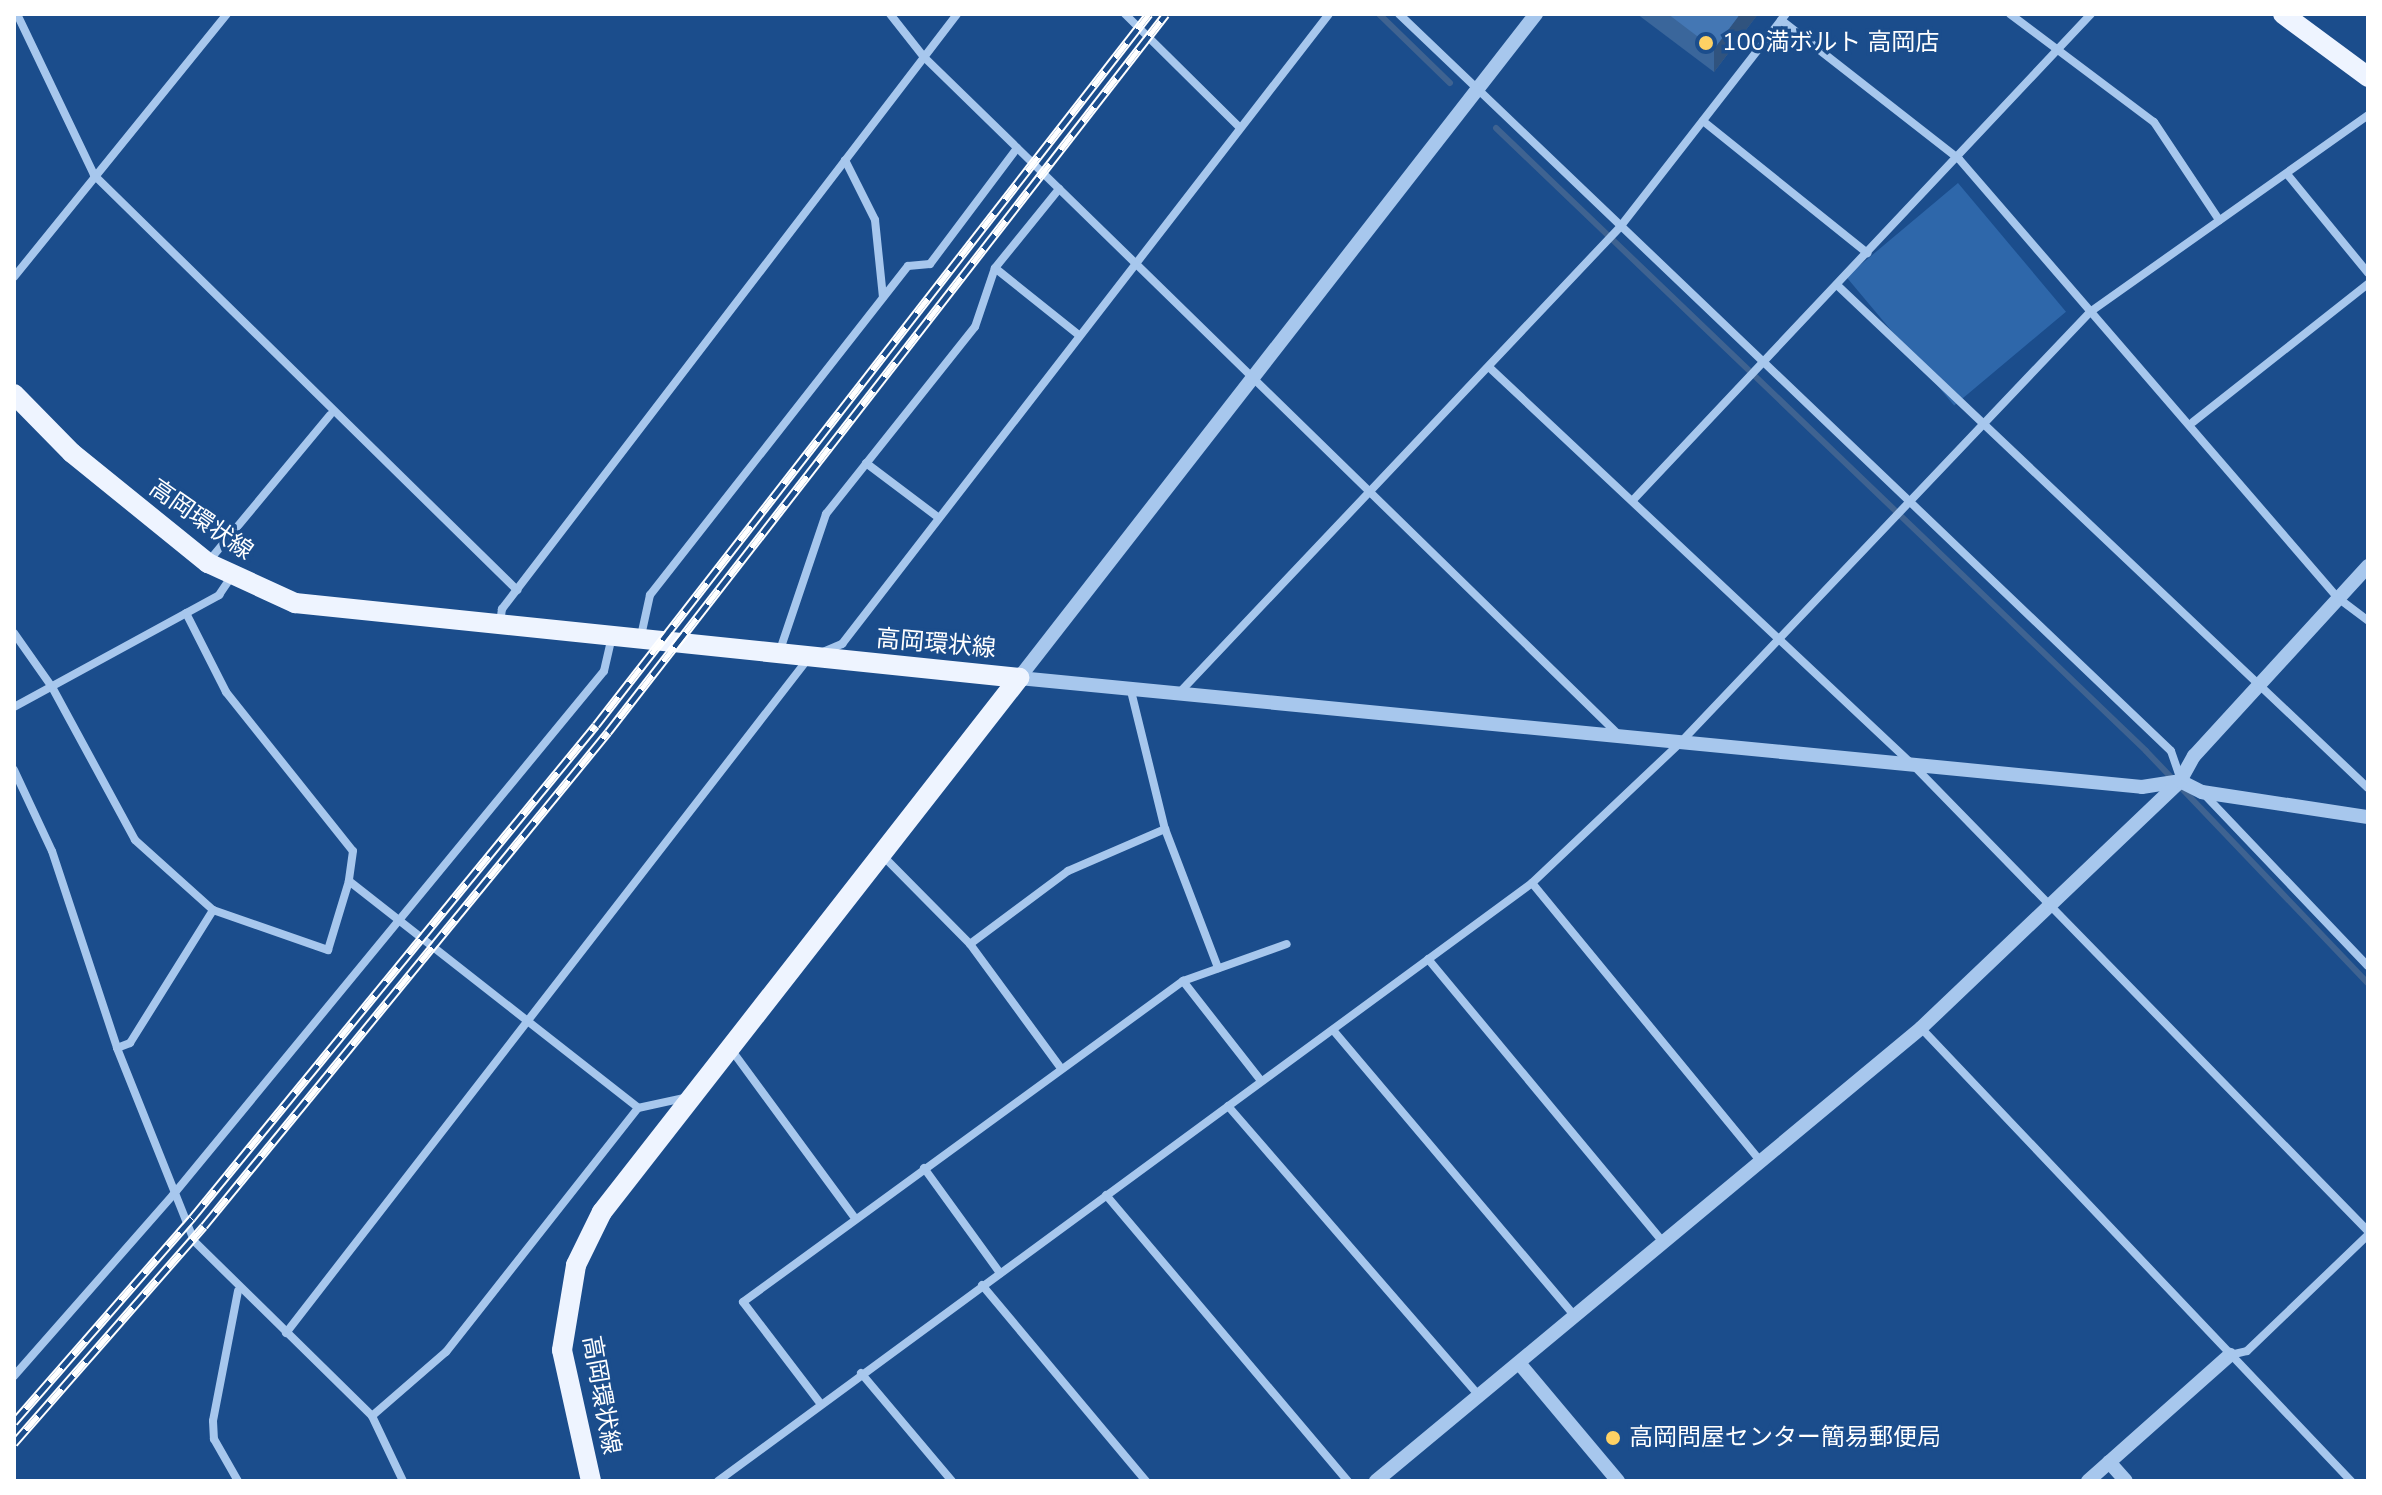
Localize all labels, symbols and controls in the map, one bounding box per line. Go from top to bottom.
place label: 100満ボルト 高岡店 [1722,29,1939,57]
marker: 100満ボルト 高岡店 [1697,34,1715,52]
street label: 高岡環状線 [144,474,258,566]
street label: 高岡環状線 [875,624,997,664]
street label: 高岡環状線 [576,1333,626,1457]
place label: 高岡問屋センター簡易郵便局 [1629,1424,1941,1452]
marker: 高岡問屋センター簡易郵便局 [1604,1429,1622,1447]

